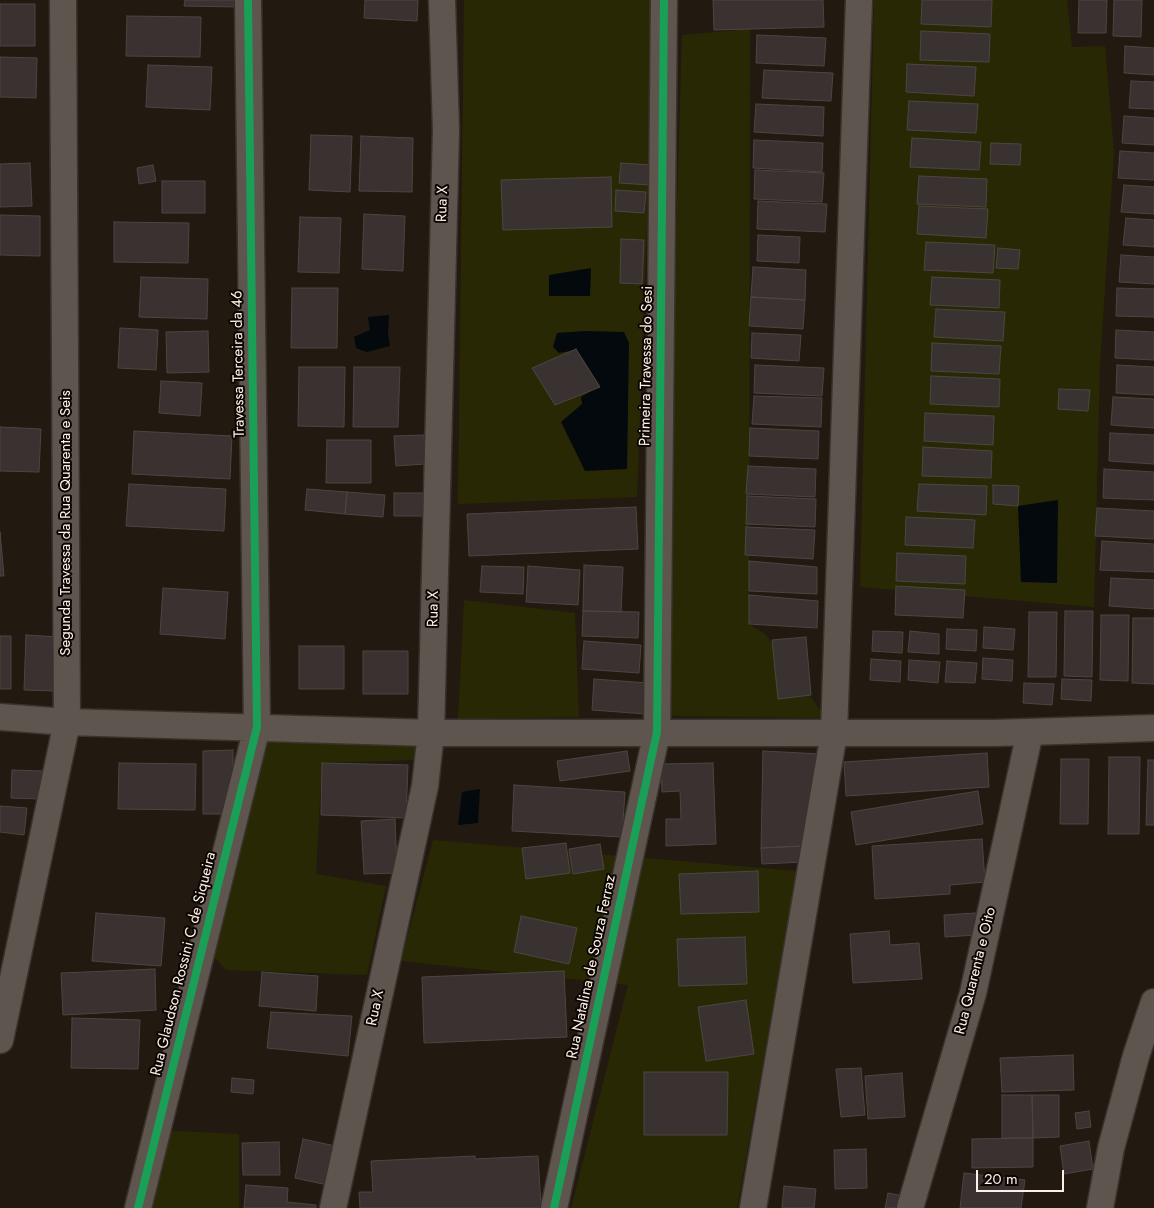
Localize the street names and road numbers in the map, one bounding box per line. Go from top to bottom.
street label: Rua X [433,186,453,222]
street label: Primeira Travessa do Sesi [637,286,657,446]
street label: Travessa Terceira da 46 [229,290,249,438]
street label: Segunda Travessa da Rua Quarenta e Seis [57,390,75,656]
street label: Rua X [425,591,443,627]
street label: Rua Glaudson Rossini C de Siqueira [147,850,221,1078]
street label: Rua Natalina de Souza Ferraz [564,873,620,1061]
street label: Rua Quarenta e Oito [951,905,1001,1037]
street label: Rua X [363,988,389,1028]

